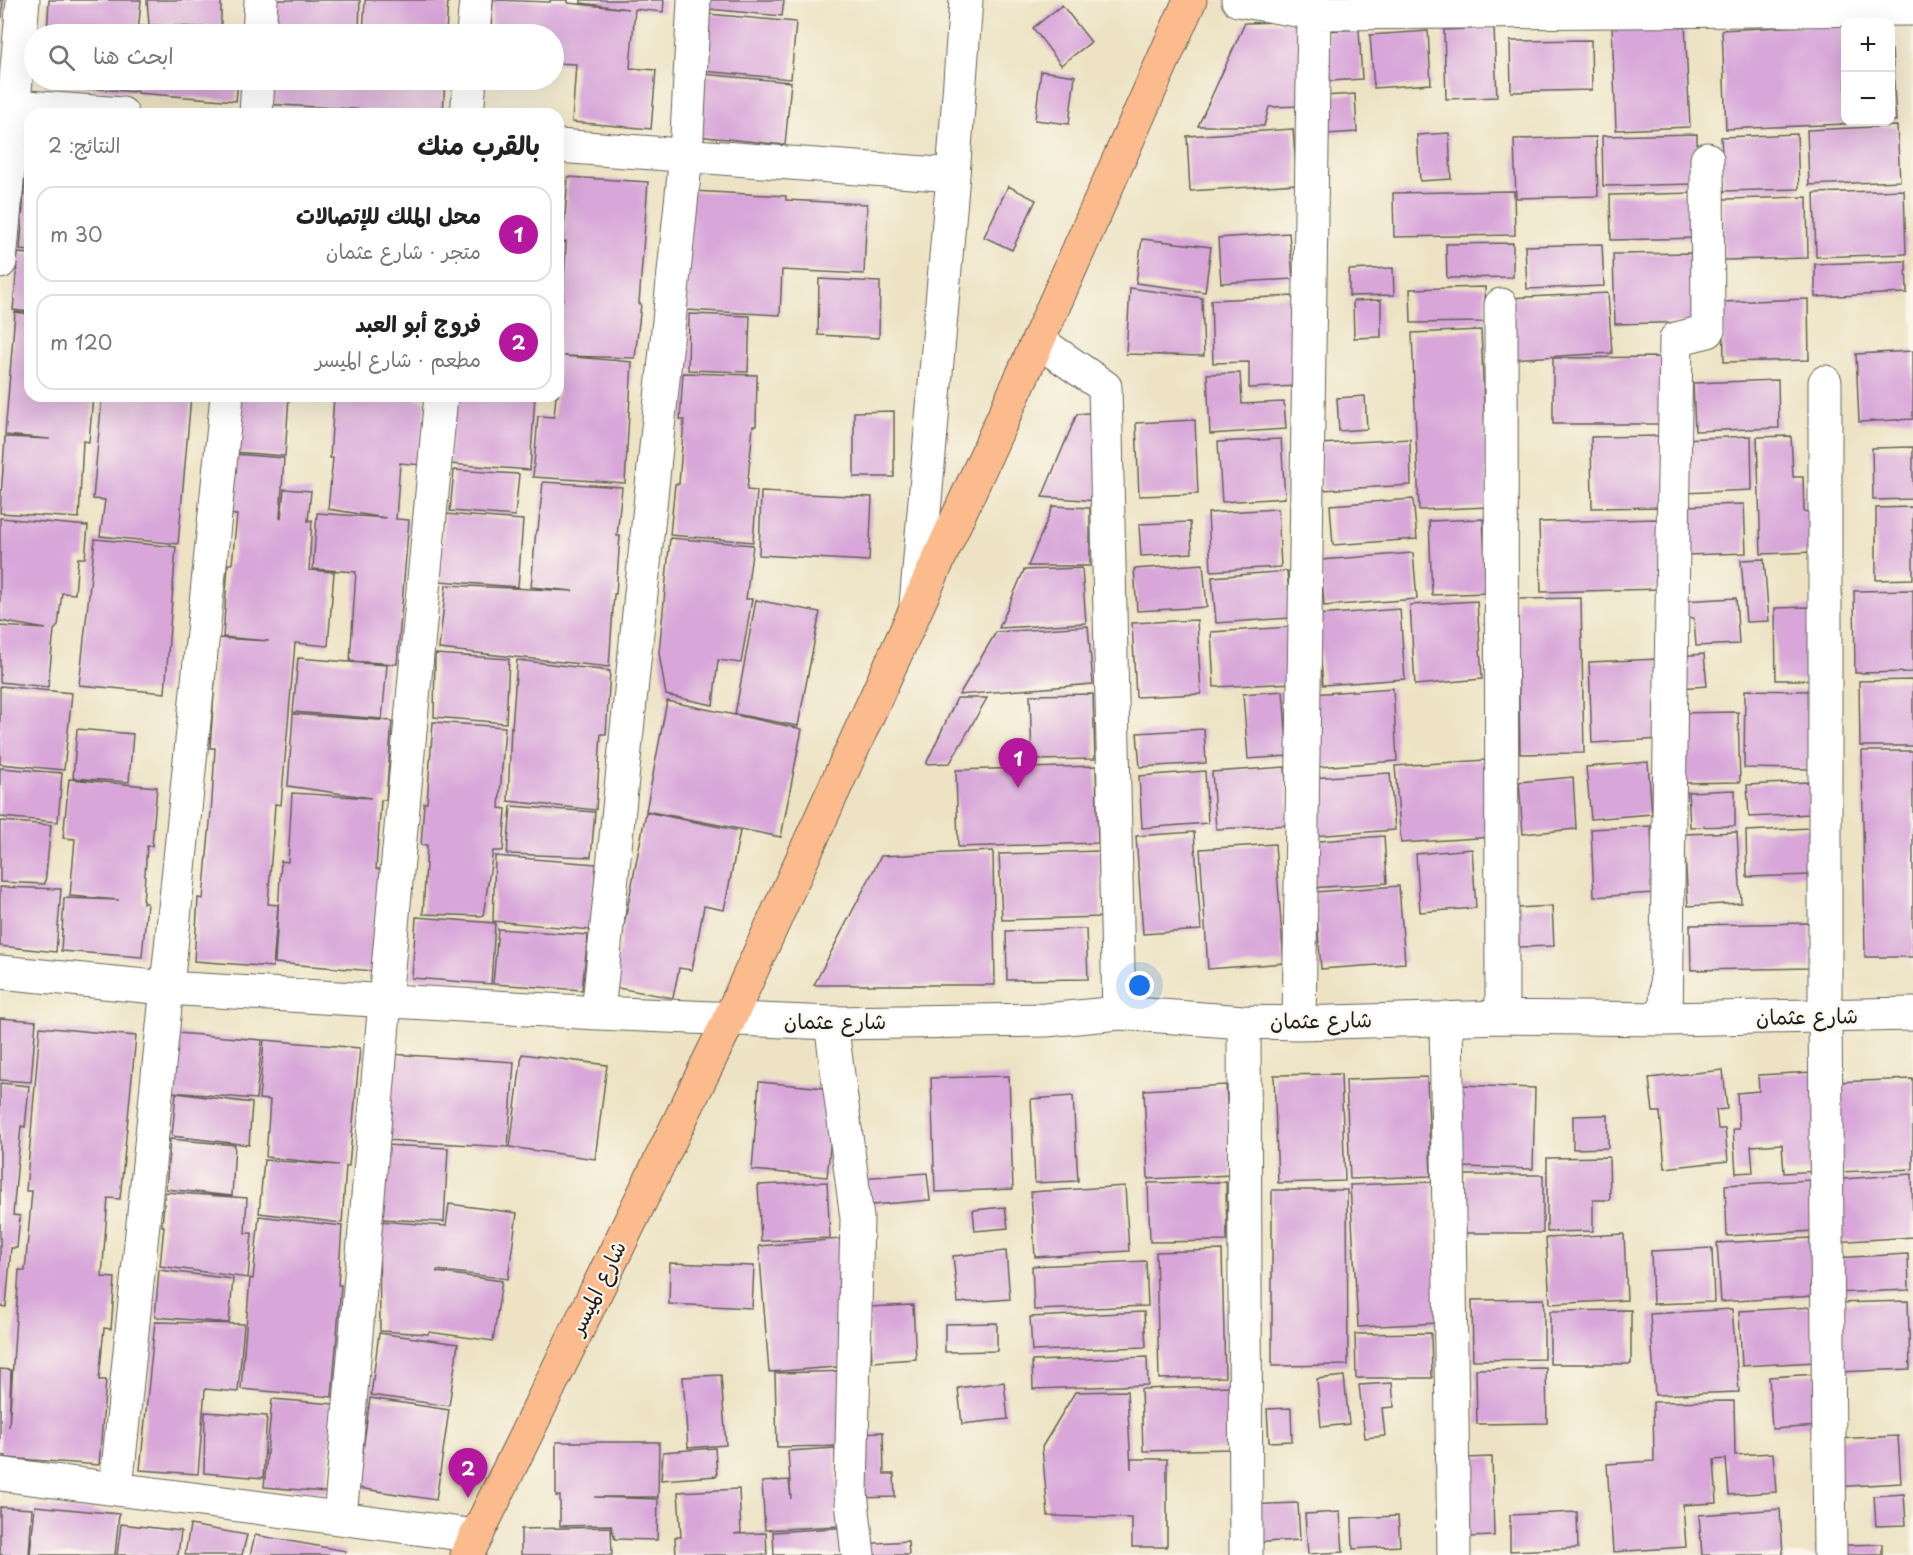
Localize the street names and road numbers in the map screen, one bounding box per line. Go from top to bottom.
street label: شارع عثمان [1756,998,1858,1033]
street label: شارع عثمان [1270,1002,1372,1037]
street label: شارع عثمان [784,1004,886,1037]
street label: شارع الميسر [559,1235,634,1342]

